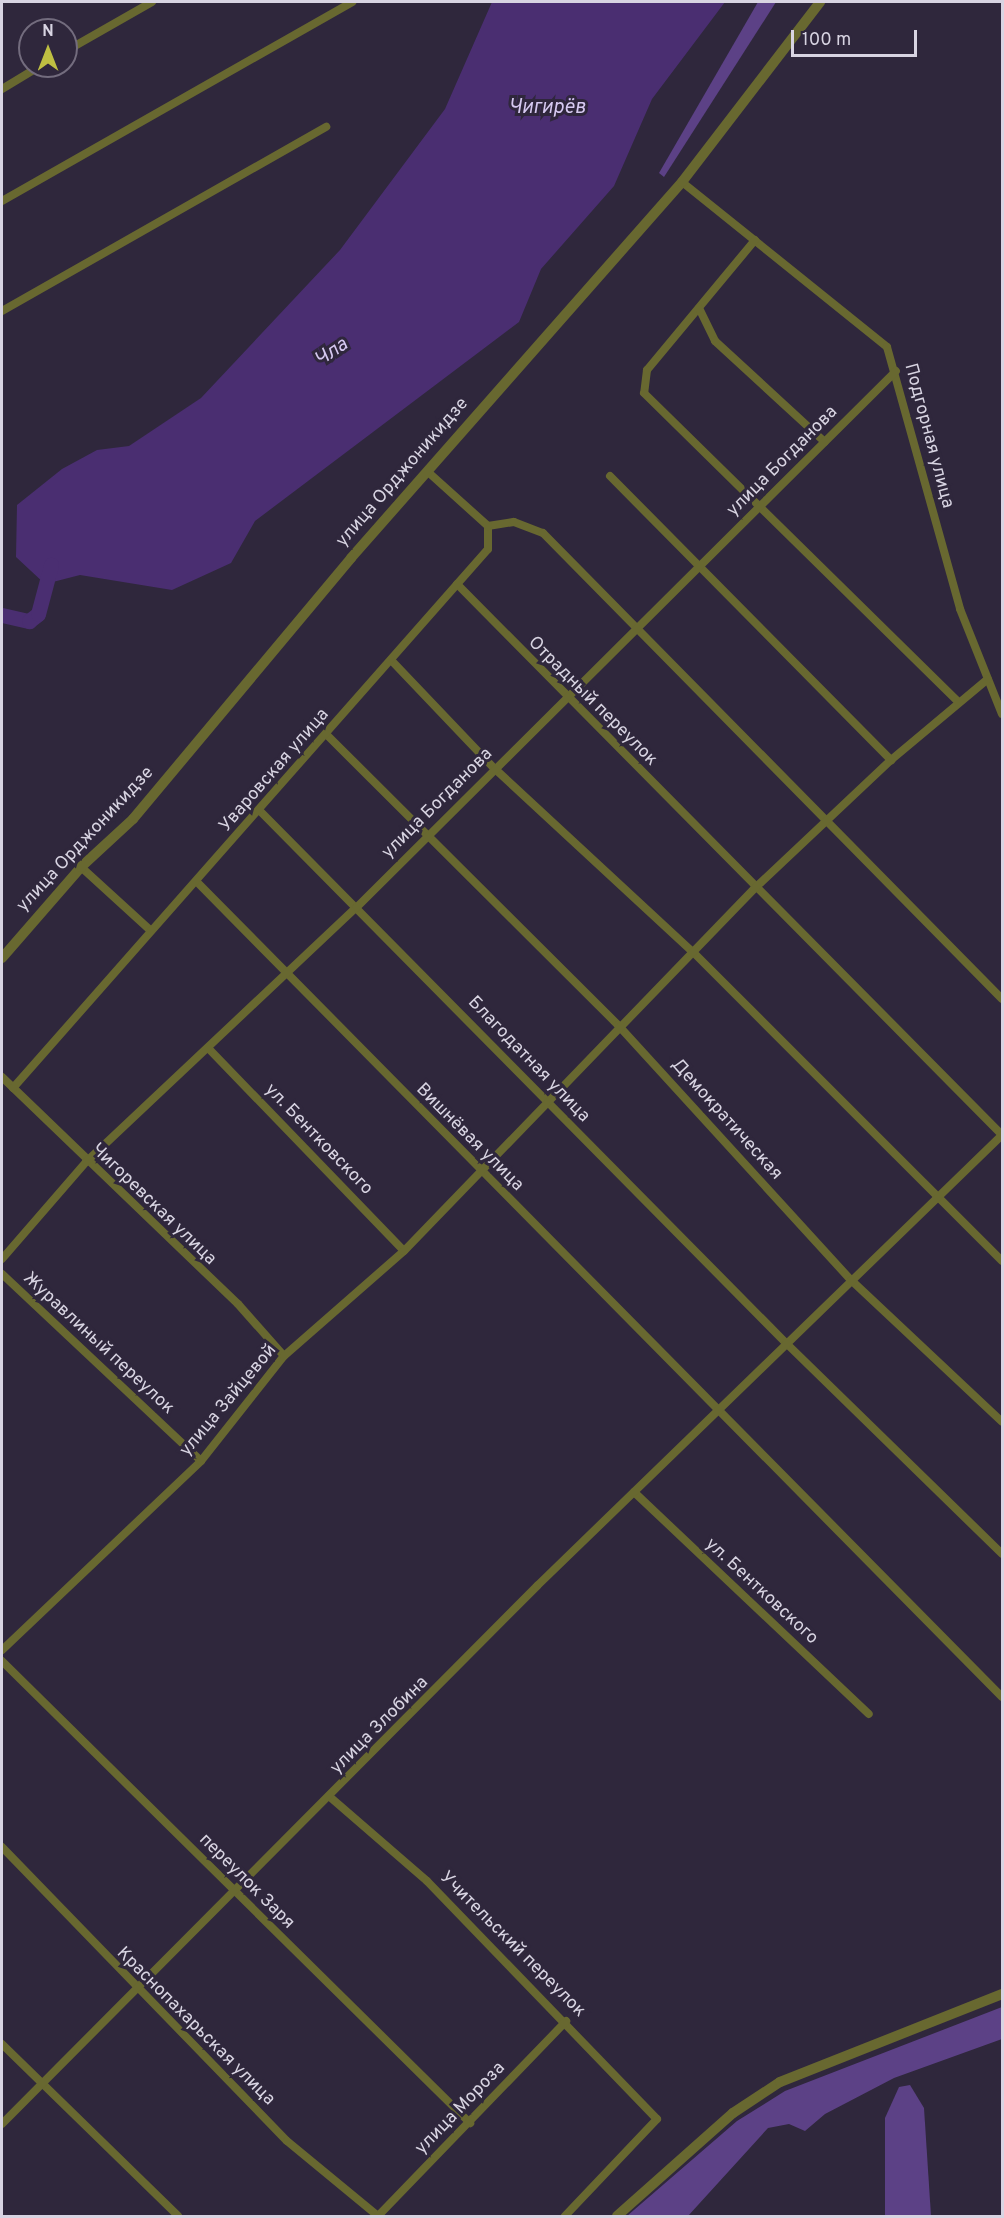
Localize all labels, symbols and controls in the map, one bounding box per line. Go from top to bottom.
north arrow [18,18,78,78]
scale bar [794,18,920,56]
text: N [42,22,54,42]
text: 100 m [802,29,851,52]
water label: Чигирёв [509,96,585,120]
water label: Чла [311,333,353,373]
street label: Подгорная улица [898,361,958,511]
street label: улица Орджоникидзе [332,394,474,552]
street label: улица Богданова [723,402,843,522]
street label: Отрадный переулок [523,633,661,771]
street label: Уваровская улица [216,705,334,837]
street label: улица Богданова [378,744,498,864]
street label: улица Орджоникидзе [13,763,159,917]
street label: Благодатная улица [462,993,594,1127]
street label: Демократическая [666,1055,786,1185]
street label: ул. Бентковского [259,1080,377,1200]
street label: Вишнёвая улица [411,1080,527,1196]
street label: Чигоревская улица [86,1140,220,1270]
street label: Журавлиный переулок [18,1268,178,1420]
street label: улица Зайцевой [176,1341,282,1461]
street label: ул. Бентковского [700,1534,822,1650]
street label: улица Злобина [327,1673,433,1779]
street label: переулок Заря [194,1830,298,1934]
street label: Учительский переулок [434,1867,590,2023]
street label: Краснопахарьская улица [111,1943,279,2111]
street label: улица Мороза [411,2058,511,2160]

